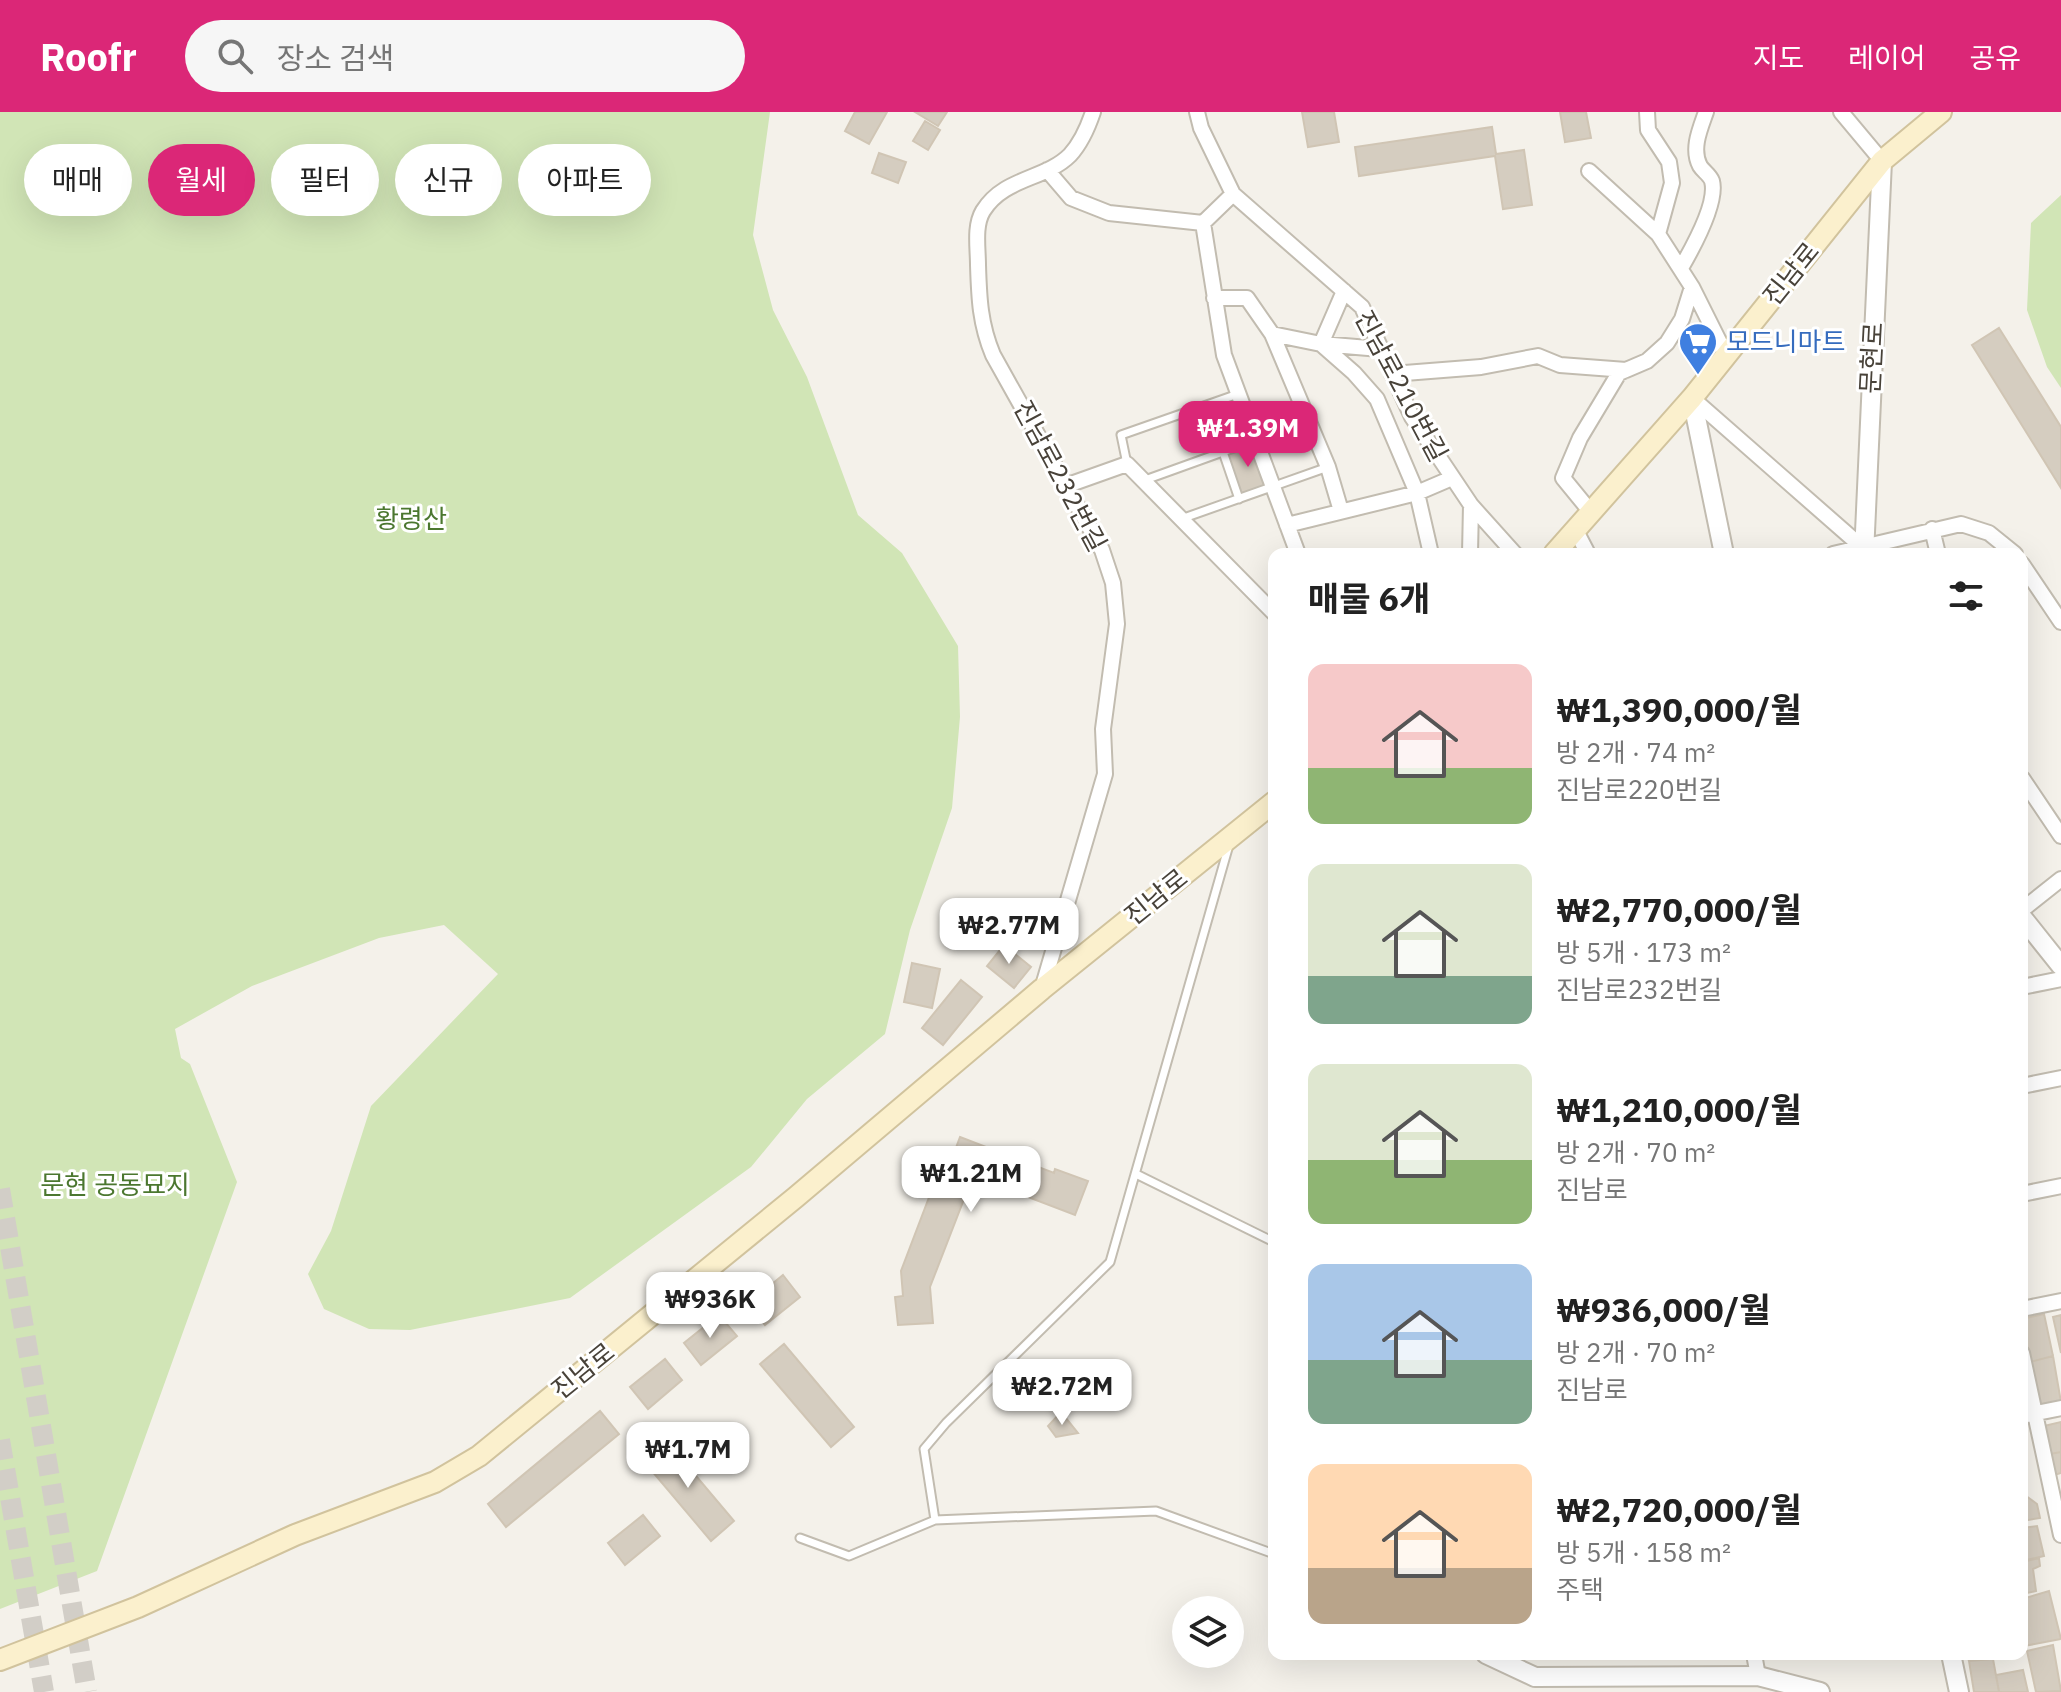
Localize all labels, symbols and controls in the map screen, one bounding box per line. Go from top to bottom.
search box [185,20,745,92]
text: Roofr [40,32,137,81]
icon: search [213,34,257,78]
text: 장소 검색 [277,38,394,77]
text: 지도 [1753,39,1804,76]
text: 레이어 [1848,39,1925,76]
text: 공유 [1969,39,2021,76]
chip: 매매 [24,144,132,216]
chip: 월세 [148,144,255,216]
chip: 필터 [271,144,379,216]
chip: 신규 [395,144,502,216]
chip: 아파트 [518,144,651,216]
street label: 진남로 [1754,235,1826,312]
street label: 진남로210번길 [1348,304,1456,467]
supermarket icon: 모드니마트 [1677,321,1719,376]
street label: 문현로 [1852,321,1890,395]
place label: 모드니마트 [1726,324,1846,358]
street label: 진남로232번길 [1007,394,1115,557]
pin: ₩1.39M [1183,401,1313,469]
text: ₩1.39M [1197,410,1299,444]
park label: 황령산 [375,501,447,535]
icon: filters [1944,574,1988,618]
text: 매물 6개 [1308,576,1430,620]
text: ₩1,390,000/월 [1556,687,1802,731]
icon: home [1372,696,1468,792]
text: 방 2개 · 74 m² [1556,735,1715,769]
text: 진남로220번길 [1556,772,1722,806]
street label: 진남로 [1117,860,1194,932]
text: ₩2,770,000/월 [1556,887,1802,931]
icon: home [1372,896,1468,992]
pin: ₩2.77M [944,898,1074,966]
text: ₩2.77M [958,907,1060,941]
text: 방 5개 · 173 m² [1556,935,1731,969]
text: 진남로232번길 [1556,972,1722,1006]
text: ₩1,210,000/월 [1556,1087,1802,1131]
icon: home [1372,1096,1468,1192]
text: 방 2개 · 70 m² [1556,1135,1715,1169]
pin: ₩1.21M [906,1146,1036,1214]
text: ₩1.21M [920,1155,1022,1189]
park label: 문현 공동묘지 [40,1167,190,1201]
text: 진남로 [1556,1172,1628,1206]
pin: ₩936K [654,1272,766,1340]
text: ₩936K [664,1281,756,1315]
text: ₩936,000/월 [1556,1287,1771,1331]
icon: home [1372,1296,1468,1392]
street label: 진남로 [544,1334,621,1406]
text: 방 2개 · 70 m² [1556,1335,1715,1369]
pin: ₩2.72M [997,1359,1127,1427]
text: ₩2.72M [1011,1368,1113,1402]
text: 진남로 [1556,1372,1628,1406]
pin: ₩1.7M [632,1422,744,1490]
text: ₩1.7M [644,1431,732,1465]
text: ₩2,720,000/월 [1556,1487,1802,1531]
icon: home [1372,1496,1468,1592]
text: 방 5개 · 158 m² [1556,1535,1731,1569]
text: 주택 [1556,1572,1604,1606]
map controls [1172,1596,1244,1668]
button: layers [1172,1596,1244,1668]

